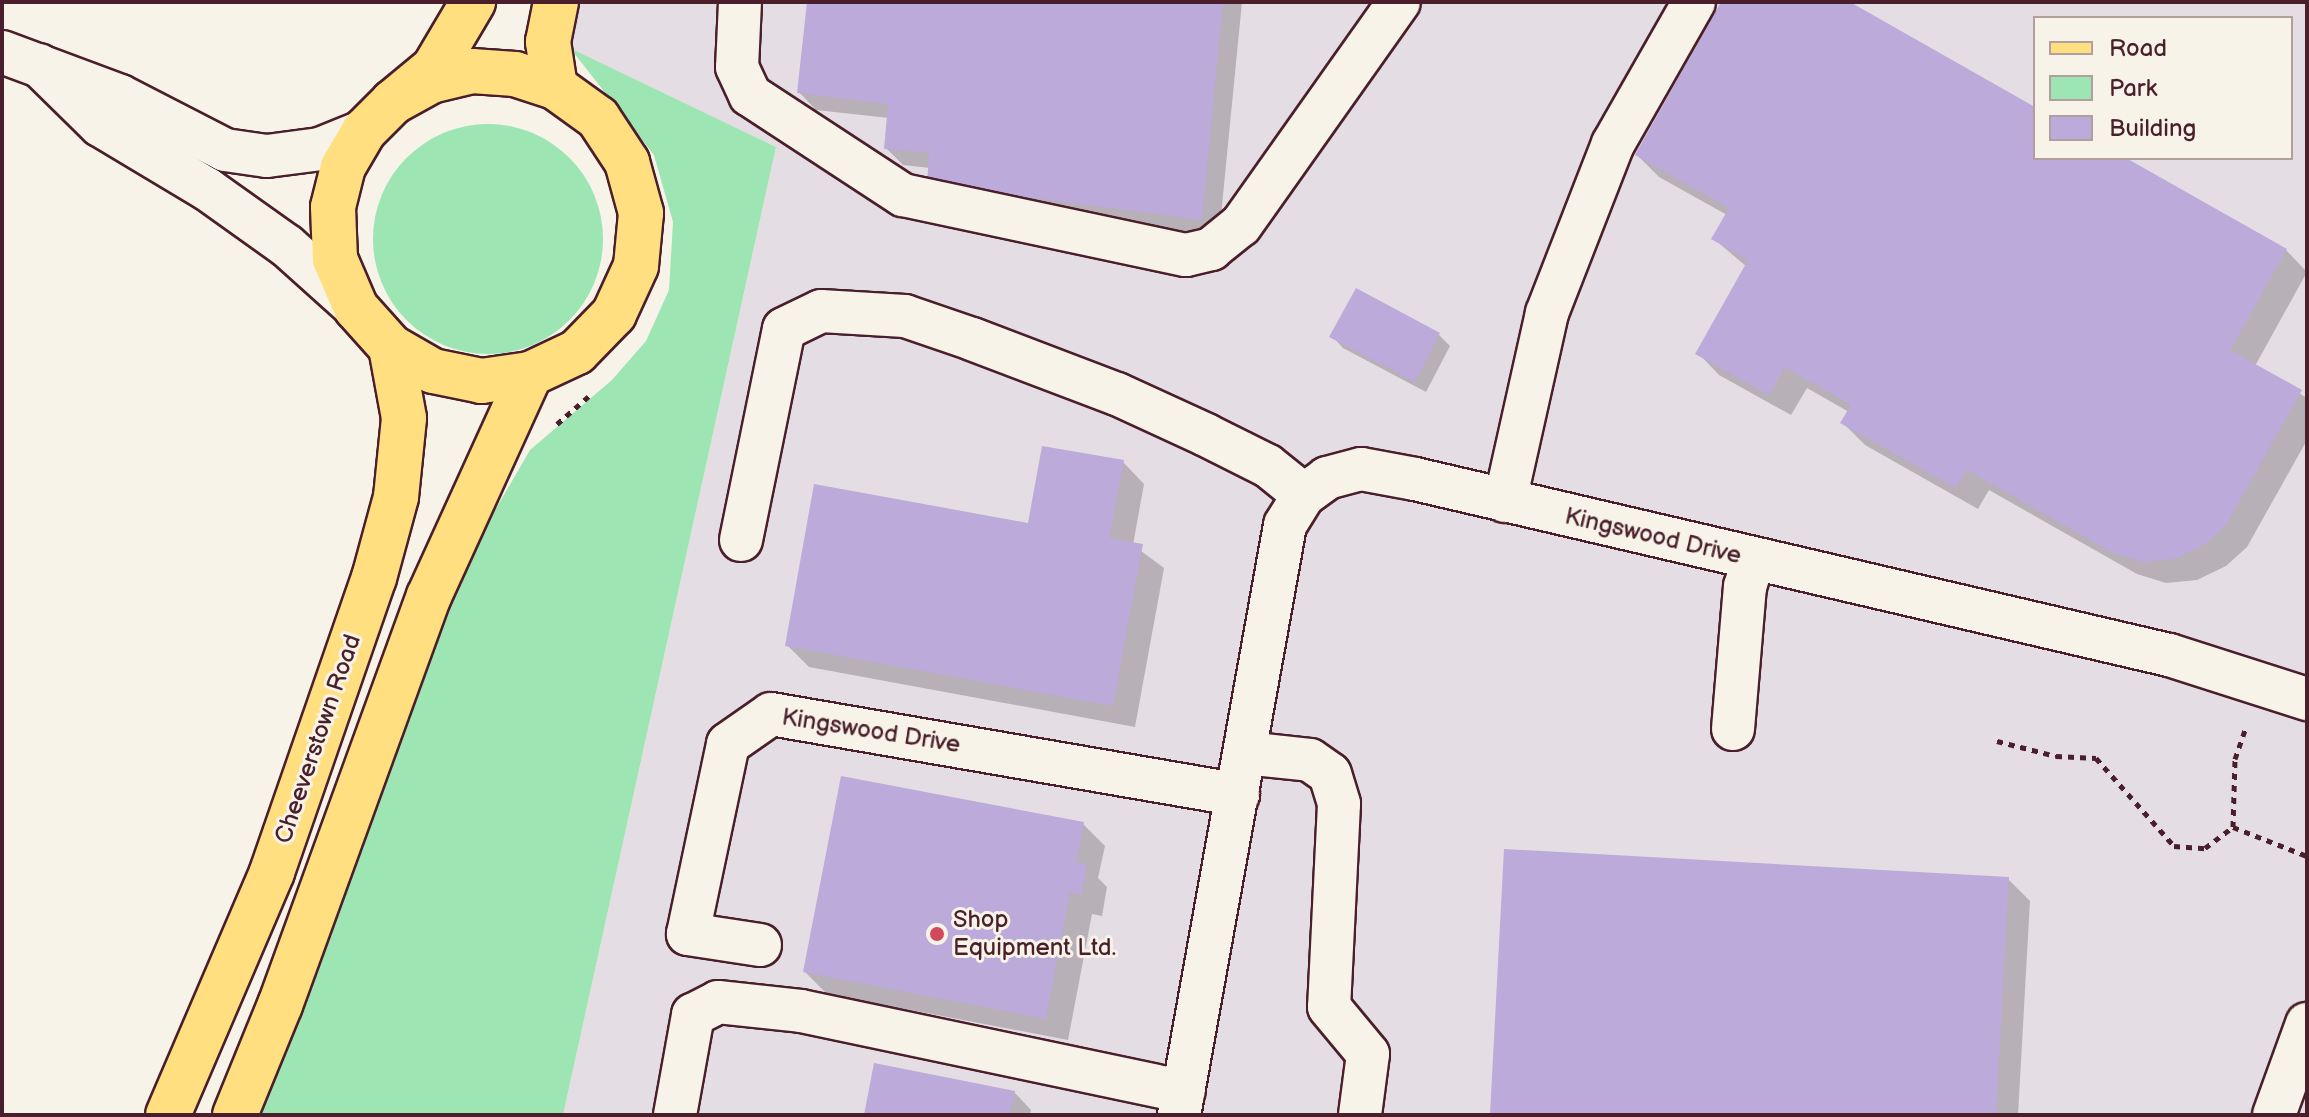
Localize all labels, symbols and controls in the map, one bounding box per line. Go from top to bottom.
legend [2033,16,2293,160]
text: Road [2109,34,2167,63]
text: Park [2109,74,2157,103]
text: Building [2109,114,2196,143]
street label: Kingswood Drive [1562,502,1744,570]
street label: Cheeverstown Road [269,631,367,847]
street label: Kingswood Drive [780,703,962,759]
place label: Shop Equipment Ltd. [953,906,1116,962]
marker: Shop Equipment Ltd. [928,925,946,943]

